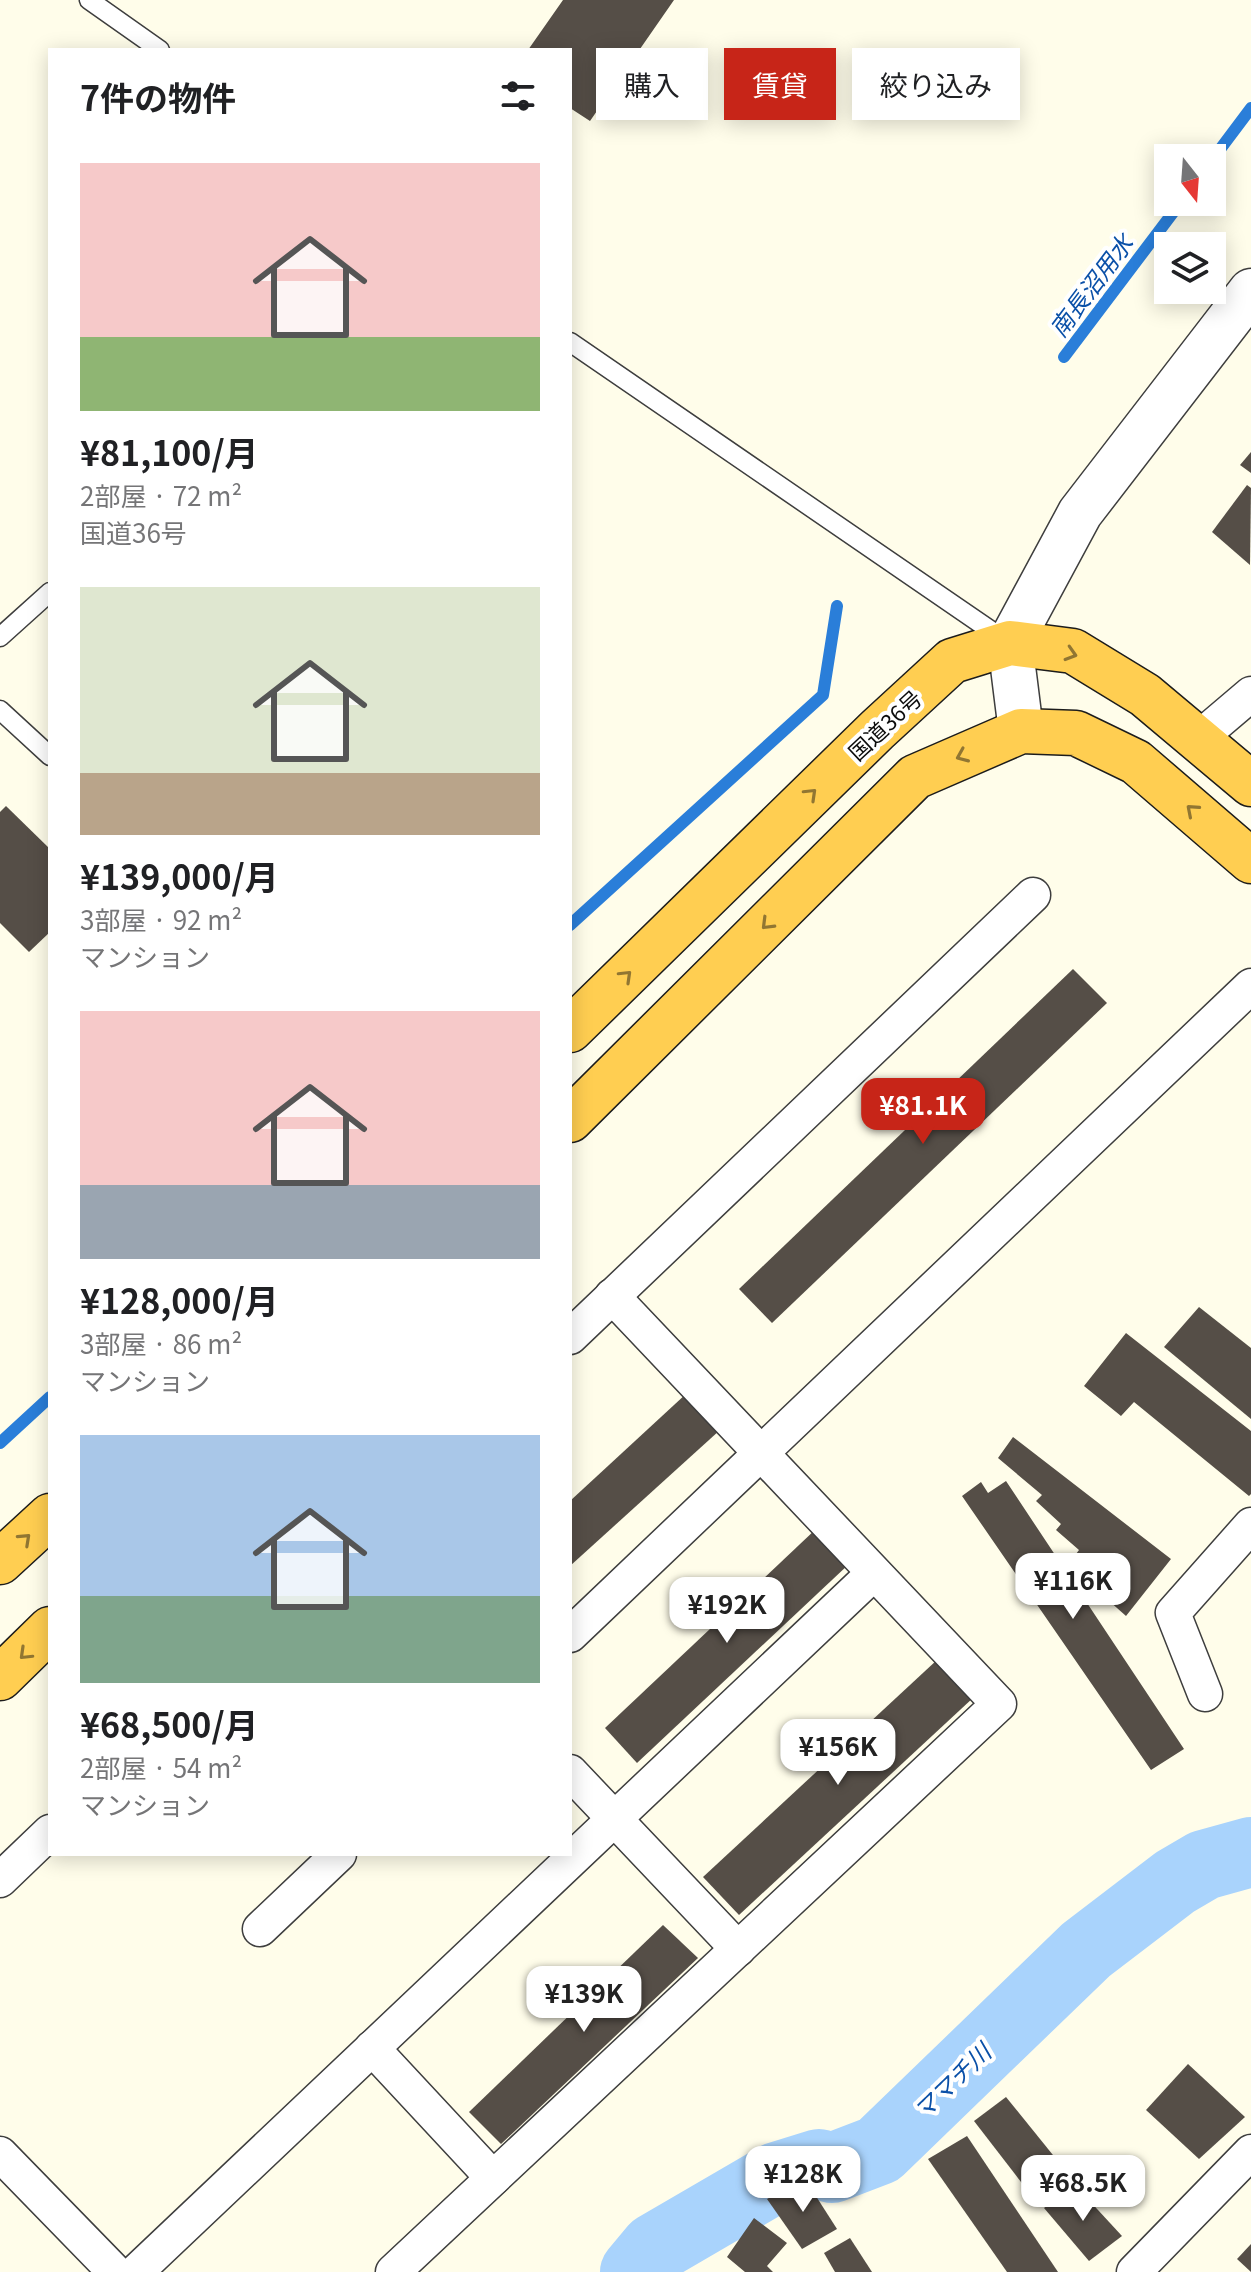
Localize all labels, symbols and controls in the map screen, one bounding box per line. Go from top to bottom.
chip: 購入 [596,48,708,120]
chip: 賃貸 [724,48,836,120]
chip: 絞り込み [852,48,1020,120]
text: 7件の物件 [80,72,236,121]
icon: filters [496,74,540,118]
north arrow [1154,144,1226,216]
map controls [1154,144,1226,304]
icon: home [238,215,382,359]
water label: 南長沼用水 [1040,224,1142,343]
button: layers [1154,232,1226,304]
text: ¥81,100/月 [80,427,259,476]
text: 2部屋 · 72 m² [80,476,242,513]
text: 国道36号 [80,513,187,550]
icon: home [238,639,382,783]
one-way arrow [1063,644,1077,660]
street label: 国道36号 [840,681,928,767]
one-way arrow [956,747,970,763]
one-way arrow [802,789,816,803]
one-way arrow [1187,805,1201,820]
text: ¥139,000/月 [80,851,279,900]
text: 3部屋 · 92 m² [80,900,242,937]
one-way arrow [762,915,776,929]
text: マンション [80,937,210,974]
one-way arrow [617,971,631,985]
icon: home [238,1063,382,1207]
pin: ¥81.1K [858,1078,988,1146]
text: ¥81.1K [879,1085,967,1122]
text: ¥128,000/月 [80,1275,279,1324]
text: 3部屋 · 86 m² [80,1324,242,1361]
text: マンション [80,1361,210,1398]
icon: home [238,1487,382,1631]
one-way arrow [16,1534,30,1549]
pin: ¥116K [1017,1553,1129,1621]
text: ¥116K [1033,1560,1113,1597]
pin: ¥192K [671,1577,783,1645]
text: ¥192K [687,1584,767,1621]
one-way arrow [20,1644,34,1659]
text: ¥68,500/月 [80,1699,259,1748]
pin: ¥156K [782,1719,894,1787]
text: ¥156K [798,1726,878,1763]
text: 2部屋 · 54 m² [80,1748,242,1785]
text: マンション [80,1785,210,1822]
pin: ¥139K [528,1966,640,2034]
text: ¥139K [544,1973,624,2010]
water label: ママチ川 [904,2032,1000,2126]
pin: ¥128K [747,2146,859,2214]
text: ¥128K [763,2153,843,2190]
pin: ¥68.5K [1018,2155,1148,2223]
text: ¥68.5K [1039,2162,1127,2199]

